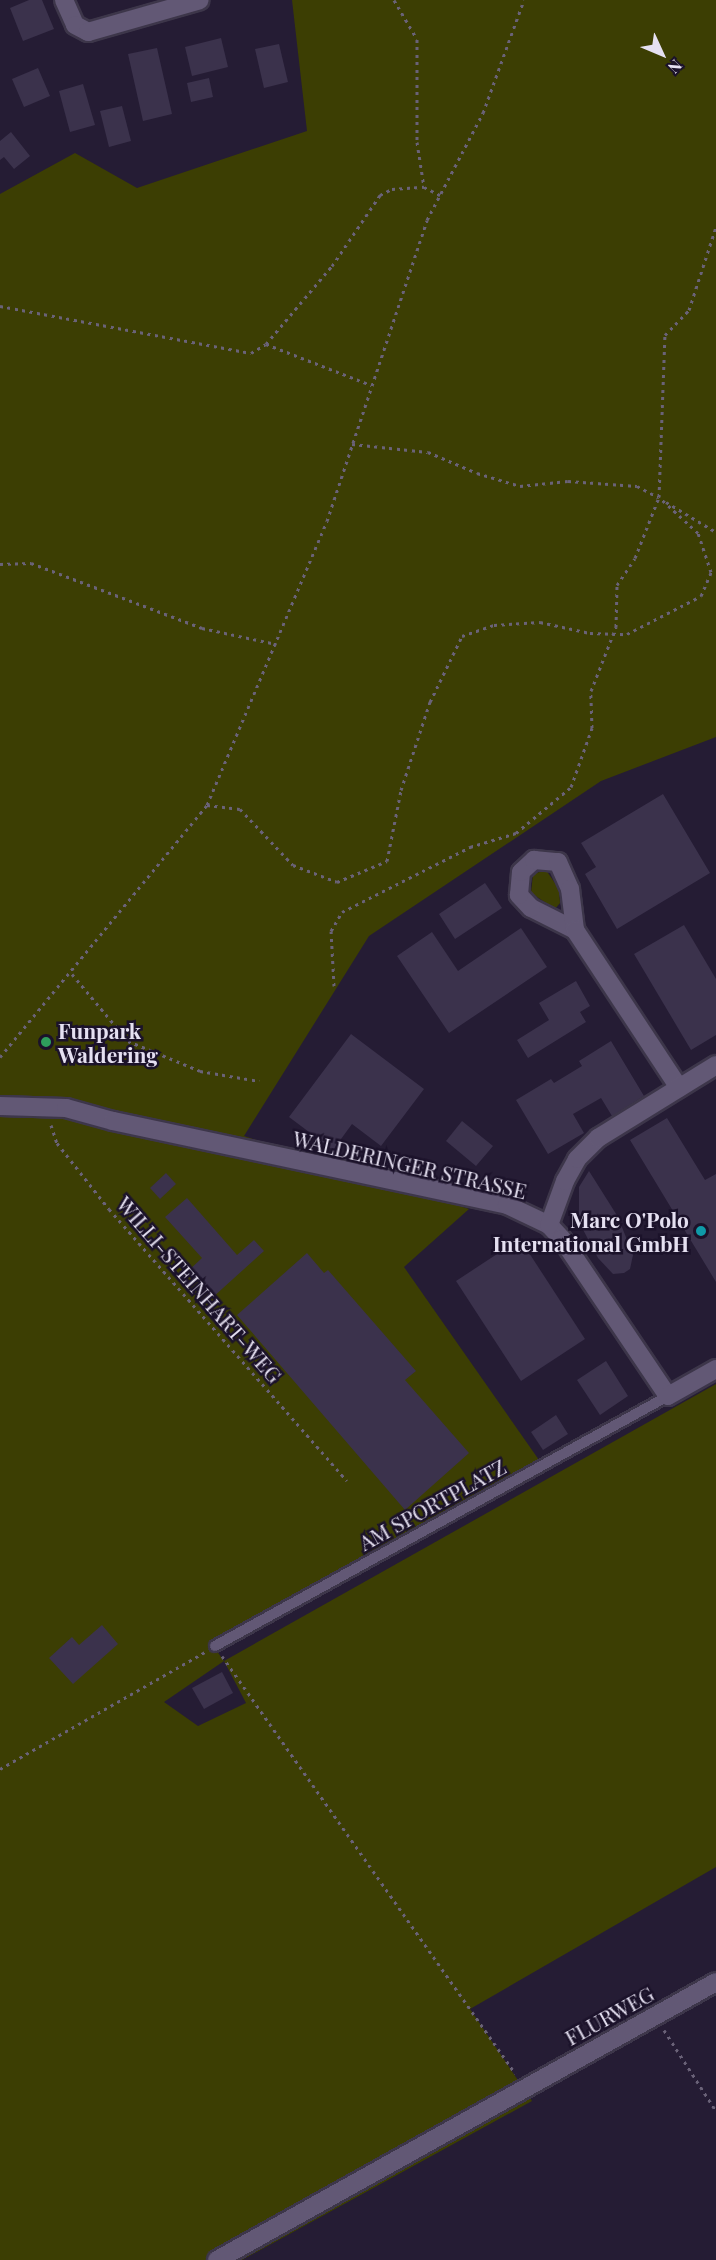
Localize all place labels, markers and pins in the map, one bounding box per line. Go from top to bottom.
place label: Funpark Waldering [58,1017,158,1067]
marker: Funpark Waldering [39,1035,53,1049]
place label: Marc O'Polo International GmbH [493,1206,689,1256]
marker: Marc O'Polo International GmbH [694,1224,708,1238]

